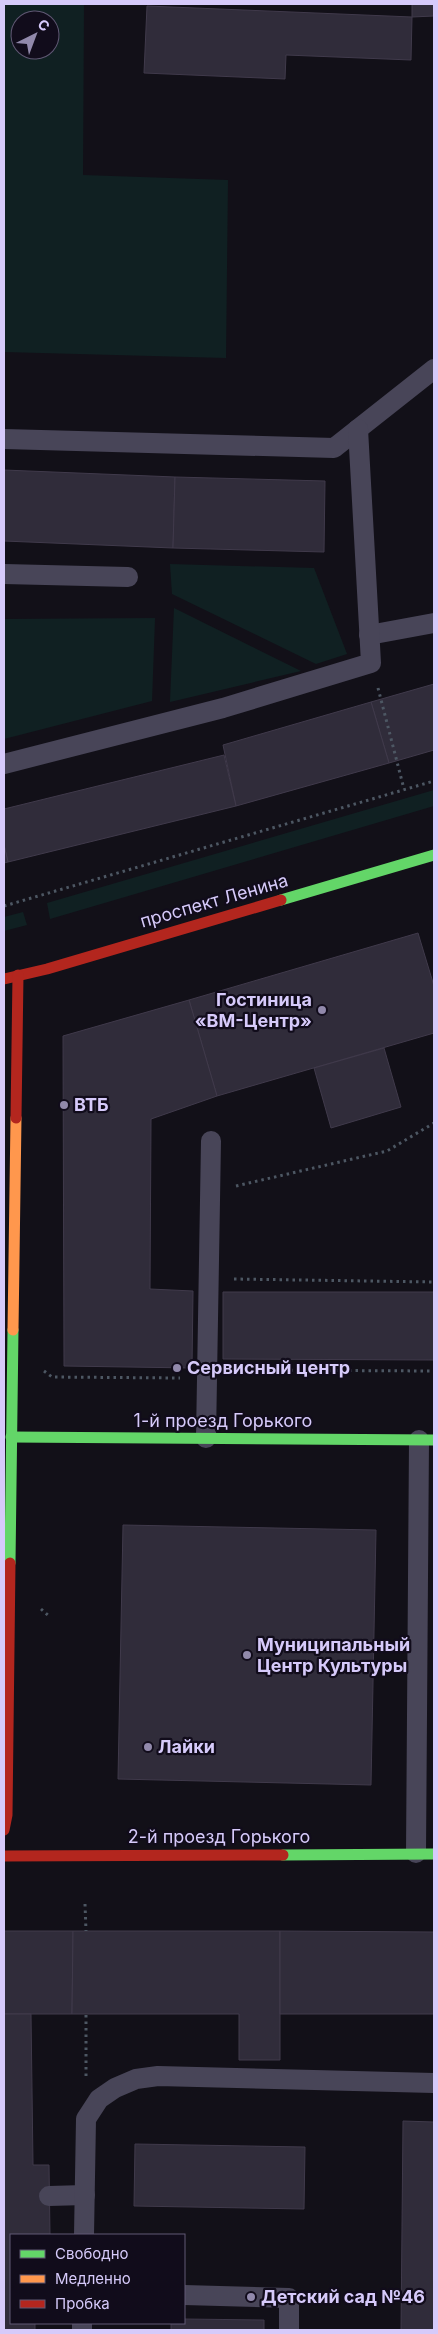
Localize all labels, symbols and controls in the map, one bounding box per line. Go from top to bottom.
north arrow [10,10,60,60]
text: С [34,15,54,35]
street label: проспект Ленина [137,869,290,932]
place label: Гостиница «ВМ-Центр» [195,989,312,1031]
marker: Гостиница «ВМ-Центр» [316,1004,328,1016]
place label: ВТБ [74,1094,109,1115]
marker: ВТБ [58,1099,70,1111]
place label: Сервисный центр [187,1357,350,1378]
marker: Сервисный центр [171,1362,183,1374]
street label: 1-й проезд Горького [134,1410,312,1431]
place label: Муниципальный Центр Культуры [257,1634,410,1676]
marker: Муниципальный Центр Культуры [241,1649,253,1661]
place label: Лайки [158,1736,215,1757]
marker: Лайки [142,1741,154,1753]
street label: 2-й проезд Горького [128,1826,310,1847]
legend [10,2234,185,2324]
text: Свободно [55,2244,129,2263]
text: Медленно [55,2269,131,2288]
place label: Детский сад №46 [261,2286,425,2307]
marker: Детский сад №46 [245,2291,257,2303]
text: Пробка [55,2294,110,2313]

